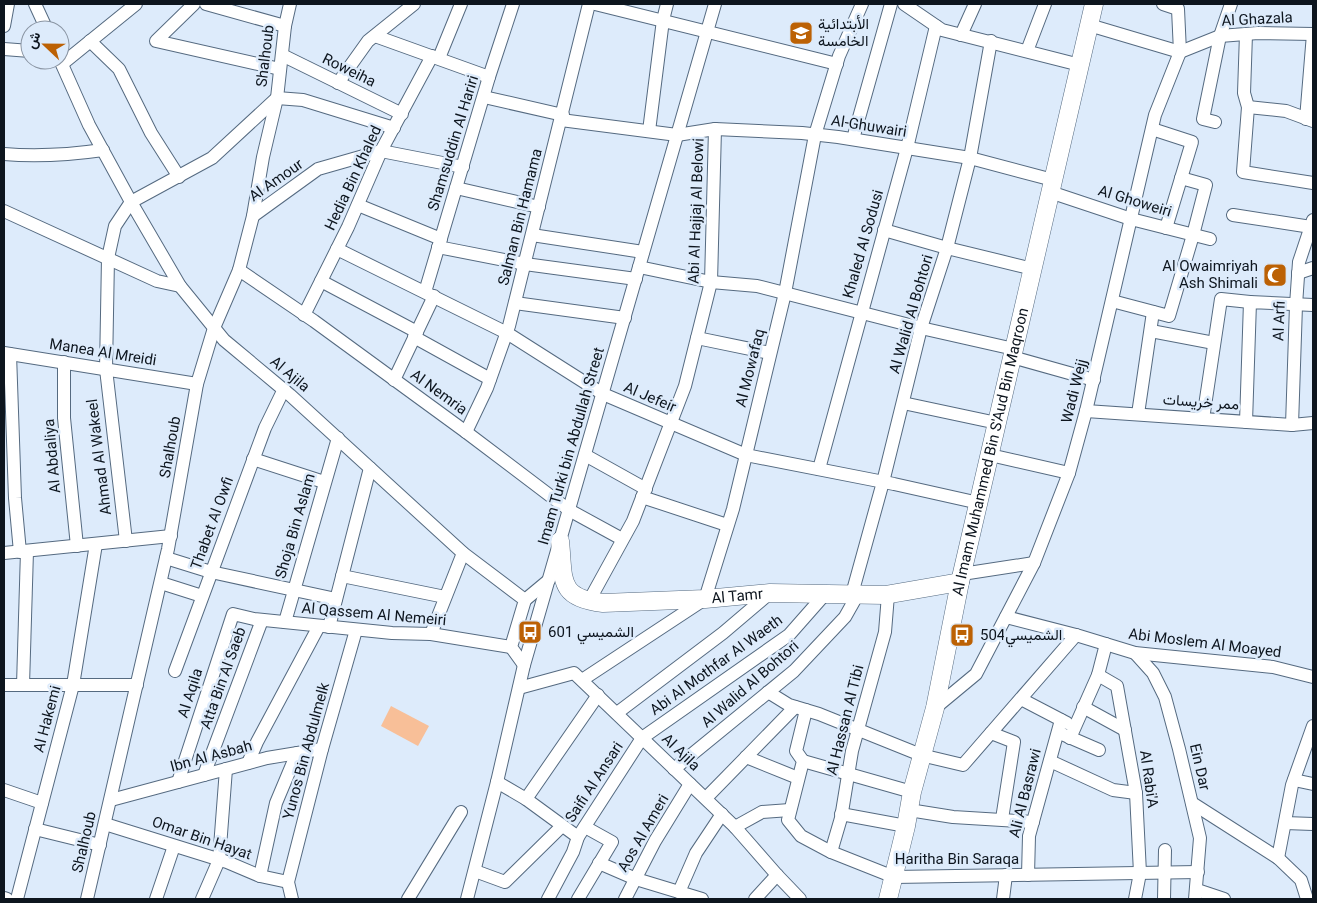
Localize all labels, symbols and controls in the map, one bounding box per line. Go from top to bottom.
street label: Al Ghazala [1221,8,1293,30]
place label: الأبتدائية الخامسة [818,15,869,50]
north arrow [20,20,70,70]
school or university icon: الأبتدائية الخامسة [788,20,814,46]
street label: Shalhoub [252,24,278,88]
text: ش [22,29,45,51]
street label: Roweiha [319,49,379,91]
street label: Shamsuddin Al Hariri [424,73,482,213]
street label: Al-Ghuwairi [830,111,908,141]
street label: Hedia Bin Khaled [321,123,385,233]
street label: Abi Al Hajjaj Al Belowi [684,138,708,284]
street label: Salman Bin Hamama [494,147,546,287]
street label: Al Amour [245,155,307,205]
street label: Al Ghoweiri [1096,181,1174,221]
street label: Khaled Al Sodusi [839,188,887,300]
street label: Al Walid Al Bohtori [885,252,937,376]
place label: Al Owaimriyah Ash Shimali [1162,257,1258,292]
mosque icon: Al Owaimriyah Ash Shimali [1262,262,1288,288]
street label: Al Arfi [1269,301,1289,341]
street label: Al Imam Muhammed Bin S'Aud Bin Maqroon [949,306,1032,597]
street label: Al Mowafaq [732,327,768,409]
street label: Manea Al Mreidi [48,335,158,369]
street label: Imam Turki bin Abdullah Street [534,345,608,547]
street label: Al Ajila [267,352,313,396]
street label: Wadi Wejj [1057,357,1091,425]
street label: Al Nemria [407,365,471,419]
street label: Al Jefeir [621,378,679,416]
street label: ممر خريسات [1162,390,1240,414]
street label: Ahmad Al Wakeel [83,398,115,516]
street label: Shalhoub [156,415,184,479]
street label: Al Abdaliya [40,418,64,494]
street label: Shoja Bin Aslam [271,471,319,581]
street label: Thabet Al Owfi [187,474,237,572]
street label: Al Tamr [711,585,764,607]
street label: Al Qassem Al Nemeiri [301,599,447,629]
street label: Abi Al Mothfar Al Waeth [646,611,786,719]
bus stop icon: الشميسي 601 [517,619,543,645]
bus stop icon: الشميسي504 [949,622,975,648]
place label: الشميسي 601 [548,623,634,645]
street label: Atta Bin Al Saeb [196,625,250,731]
street label: Abi Moslem Al Moayed [1128,625,1282,661]
place label: الشميسي504 [980,626,1062,648]
street label: Al Walid Al Bohtori [698,637,802,731]
street label: Al Hassan Al Tibi [823,663,867,777]
street label: Al Aqila [174,666,206,720]
street label: Yunos Bin Abdulmelk [279,680,333,822]
street label: Al Hakemi [29,684,65,754]
street label: Al Ajila [658,730,704,774]
street label: Ibn Al Asbah [168,736,254,776]
street label: Saifi Al Ansari [561,738,627,826]
street label: Ein Dar [1186,742,1214,792]
street label: Ali Al Basrawi [1005,747,1045,839]
street label: Al Rabi'A [1136,749,1162,809]
street label: Aos Al Ameri [614,791,672,875]
street label: Shalhoub [68,810,100,874]
street label: Omar Bin Hayat [150,813,254,864]
street label: Haritha Bin Saraqa [895,850,1019,868]

